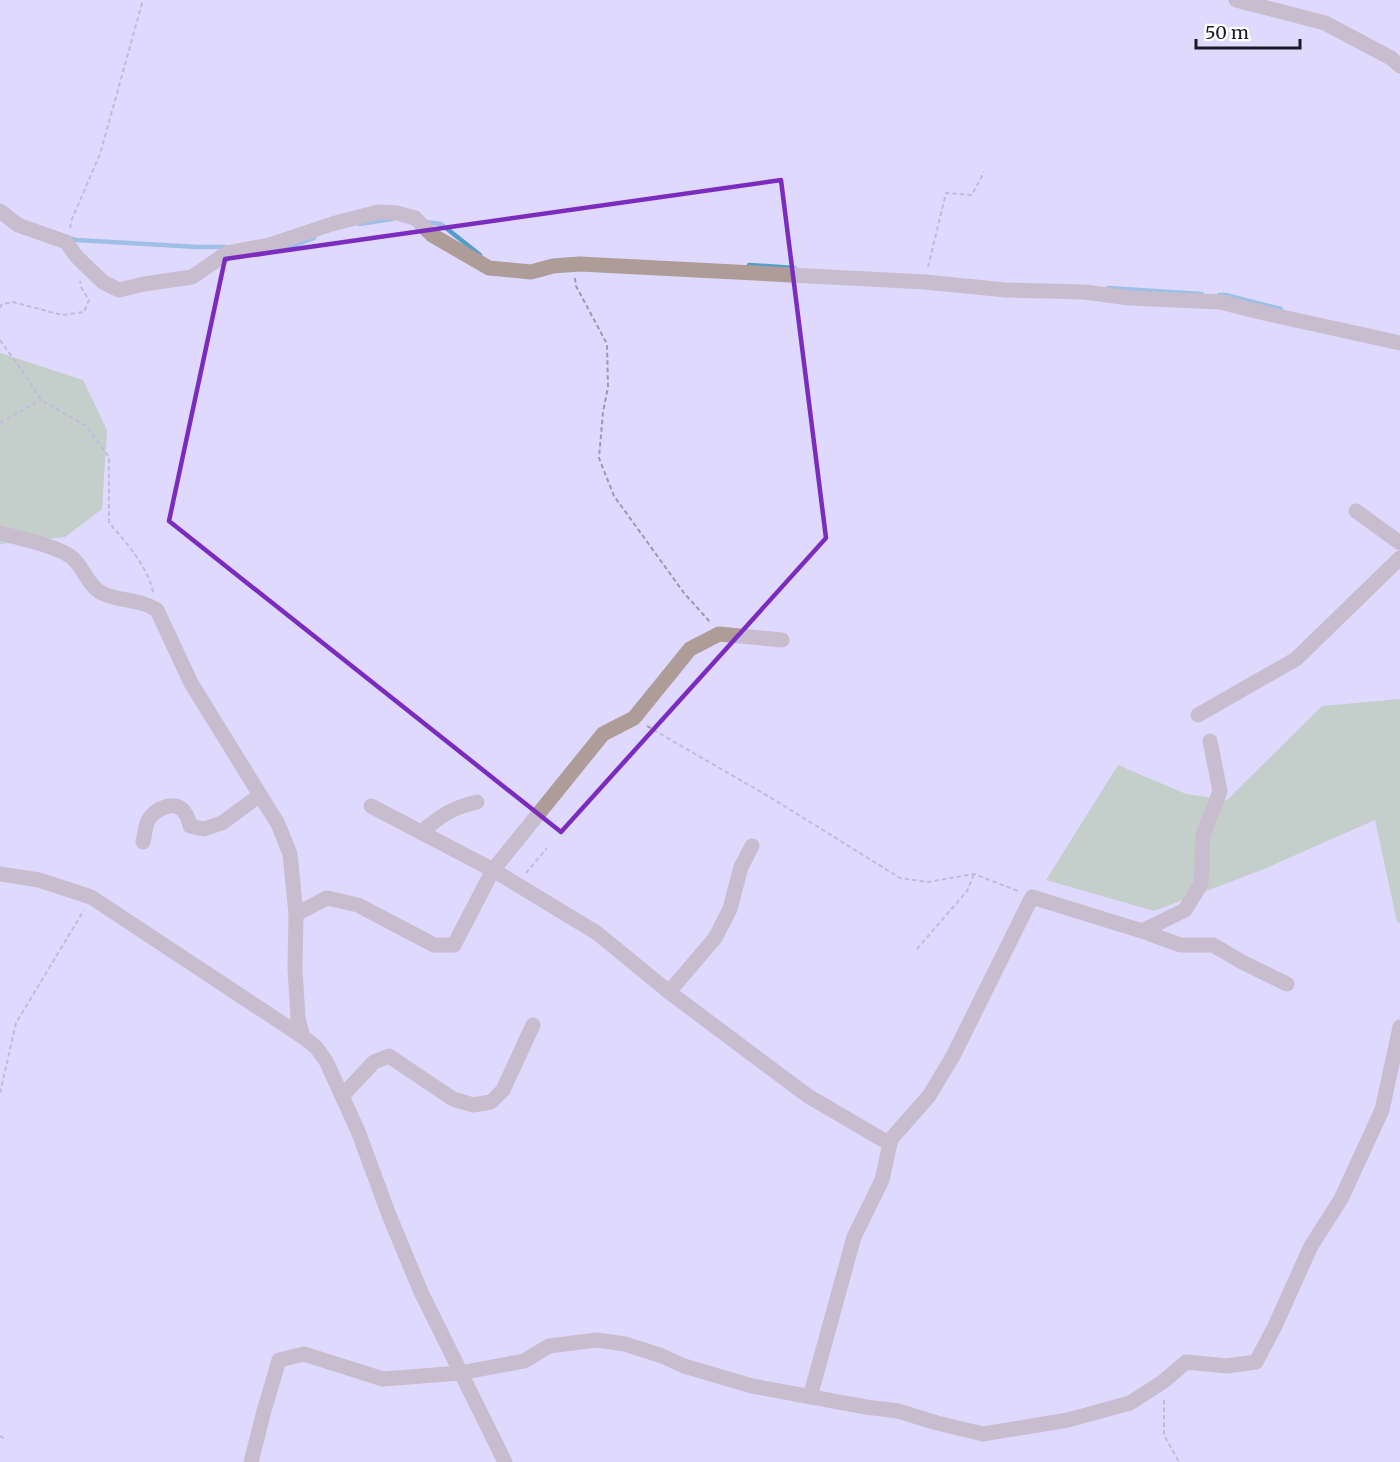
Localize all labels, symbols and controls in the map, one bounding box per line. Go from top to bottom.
scale bar [1196,12,1300,50]
text: 50 m [1205,21,1249,44]

